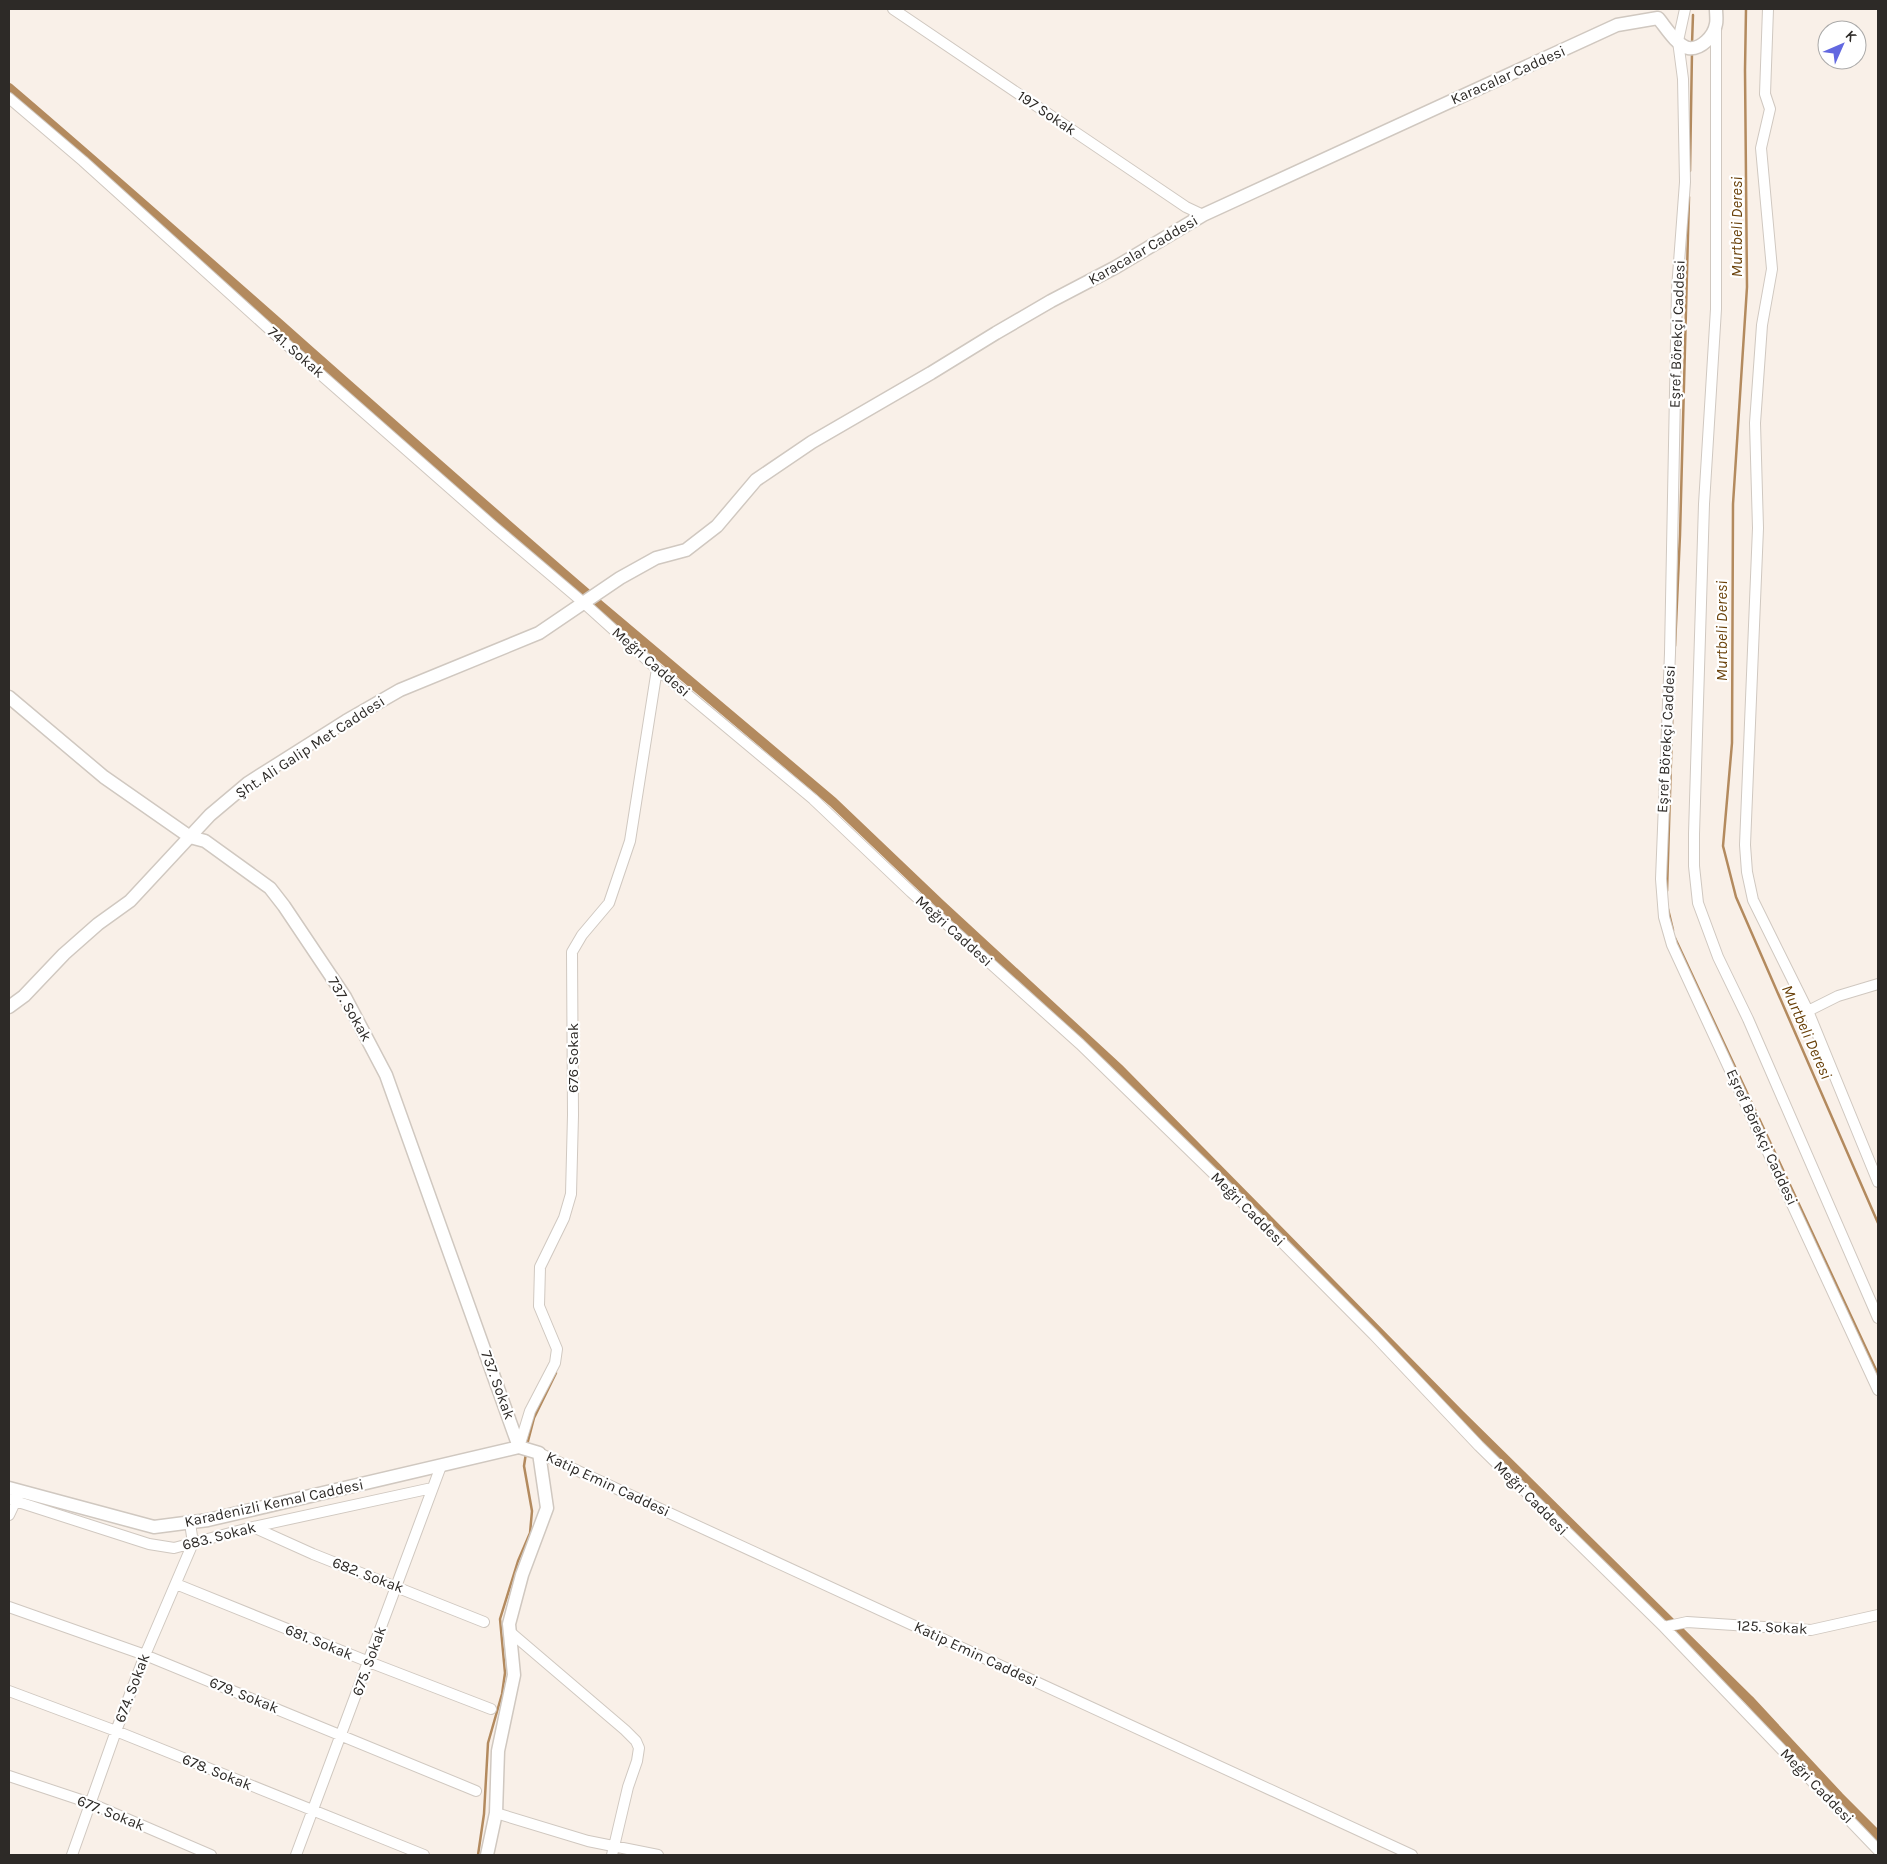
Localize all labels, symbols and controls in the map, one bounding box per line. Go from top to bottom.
north arrow [1817,20,1867,70]
text: K [1842,27,1861,46]
street label: Karacalar Caddesi [1448,42,1568,108]
street label: 197 Sokak [1014,87,1080,139]
water label: Murtbeli Deresi [1727,176,1746,278]
street label: Karacalar Caddesi [1085,211,1201,289]
street label: Eşref Börekçi Caddesi [1665,260,1689,408]
street label: 741. Sokak [264,323,328,381]
water label: Murtbeli Deresi [1712,580,1731,682]
street label: Meğri Caddesi [608,623,694,701]
street label: Eşref Börekçi Caddesi [1653,664,1679,814]
street label: Şht. Ali Galip Met Caddesi [232,692,388,802]
street label: Meğri Caddesi [912,892,996,970]
street label: 737. Sokak [324,973,376,1045]
water label: Murtbeli Deresi [1778,982,1836,1082]
street label: 676 Sokak [564,1023,582,1093]
street label: Eşref Börekçi Caddesi [1723,1066,1801,1208]
street label: Meğri Caddesi [1207,1168,1289,1250]
street label: 737. Sokak [477,1348,519,1422]
street label: Katip Emin Caddesi [543,1447,673,1521]
street label: Meğri Caddesi [1490,1457,1572,1539]
street label: Karadenizli Kemal Caddesi [183,1475,365,1531]
street label: 683. Sokak [180,1518,258,1554]
street label: 682. Sokak [330,1553,406,1597]
street label: 125. Sokak [1736,1616,1808,1638]
street label: Katip Emin Caddesi [911,1617,1041,1691]
street label: 681. Sokak [283,1620,355,1664]
street label: 675. Sokak [348,1624,390,1698]
street label: 674. Sokak [111,1651,153,1725]
street label: 679. Sokak [207,1673,281,1717]
street label: Meğri Caddesi [1777,1745,1857,1827]
street label: 678. Sokak [180,1750,254,1794]
street label: 677. Sokak [75,1791,147,1835]

